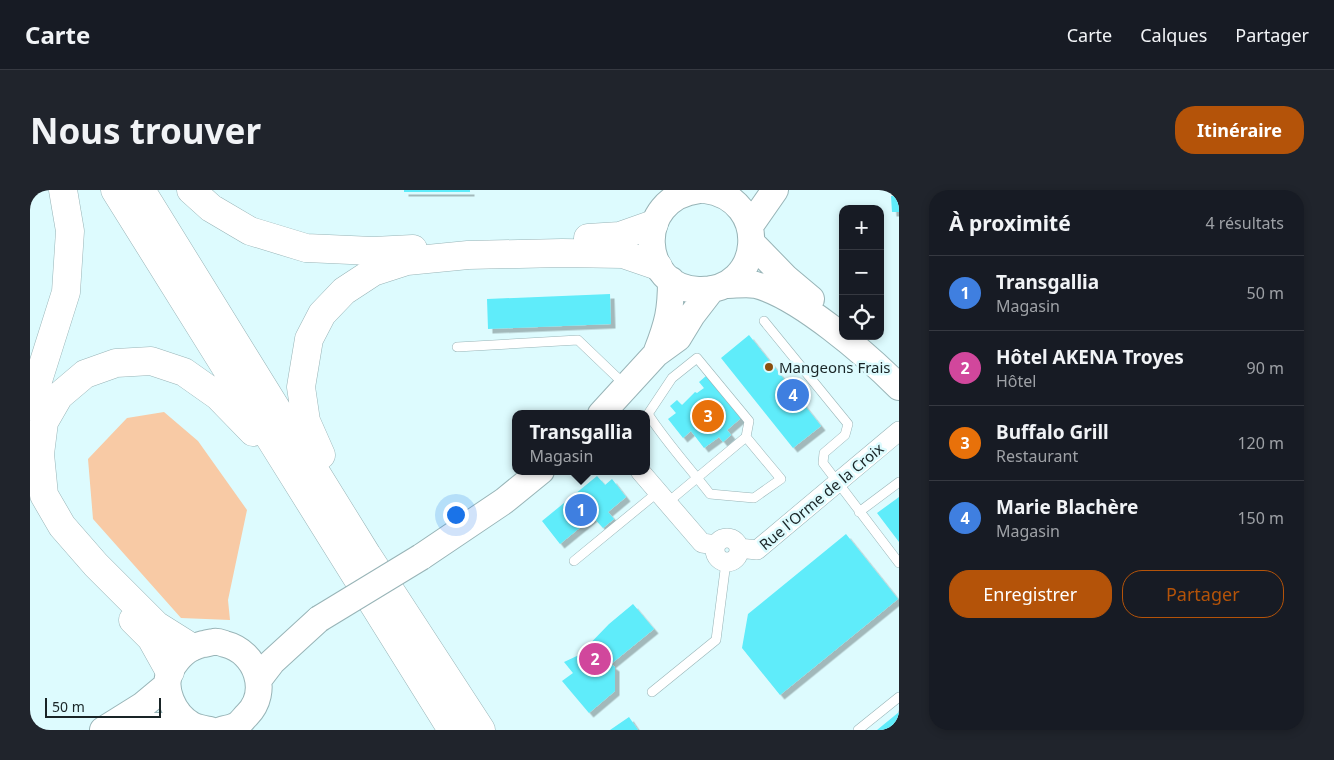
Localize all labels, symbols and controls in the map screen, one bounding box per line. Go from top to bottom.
text: Carte [25,18,90,51]
text: Carte [1067,23,1112,47]
text: Calques [1140,23,1207,47]
text: Partager [1235,23,1309,47]
button: Itinéraire [1175,106,1304,154]
text: Nous trouver [30,107,261,154]
map controls [839,205,884,340]
button: + [839,205,884,250]
text: À proximité [949,209,1071,237]
text: 4 résultats [1206,212,1284,234]
button: − [839,250,884,295]
text: Transgallia [996,269,1099,295]
text: 1 [960,282,970,304]
text: 50 m [1247,282,1284,304]
button: locate [839,295,884,340]
text: Magasin [996,295,1060,317]
text: Hôtel AKENA Troyes [996,344,1184,370]
place label: Mangeons Frais [779,357,891,377]
text: 2 [960,357,970,379]
text: 90 m [1247,357,1284,379]
marker: Mangeons Frais [763,361,775,373]
text: Hôtel [996,370,1036,392]
pin: 4 [777,376,809,414]
pin: 3 [692,397,724,435]
popup [512,410,650,475]
text: Transgallia [529,419,633,445]
text: Buffalo Grill [996,419,1109,445]
text: 3 [960,432,970,454]
text: 120 m [1237,432,1284,454]
street label: Rue l'Orme de la Croix [755,438,887,554]
text: Magasin [529,445,593,467]
text: Restaurant [996,445,1078,467]
pin: 1 [565,491,597,529]
text: Marie Blachère [996,494,1138,520]
your location [443,502,469,528]
text: 4 [960,507,970,529]
text: 150 m [1237,507,1284,529]
text: Magasin [996,520,1060,542]
button: Enregistrer [949,570,1112,618]
button: Partager [1122,570,1284,618]
pin: 2 [579,640,611,678]
scale bar [45,695,161,718]
text: 50 m [52,697,85,716]

